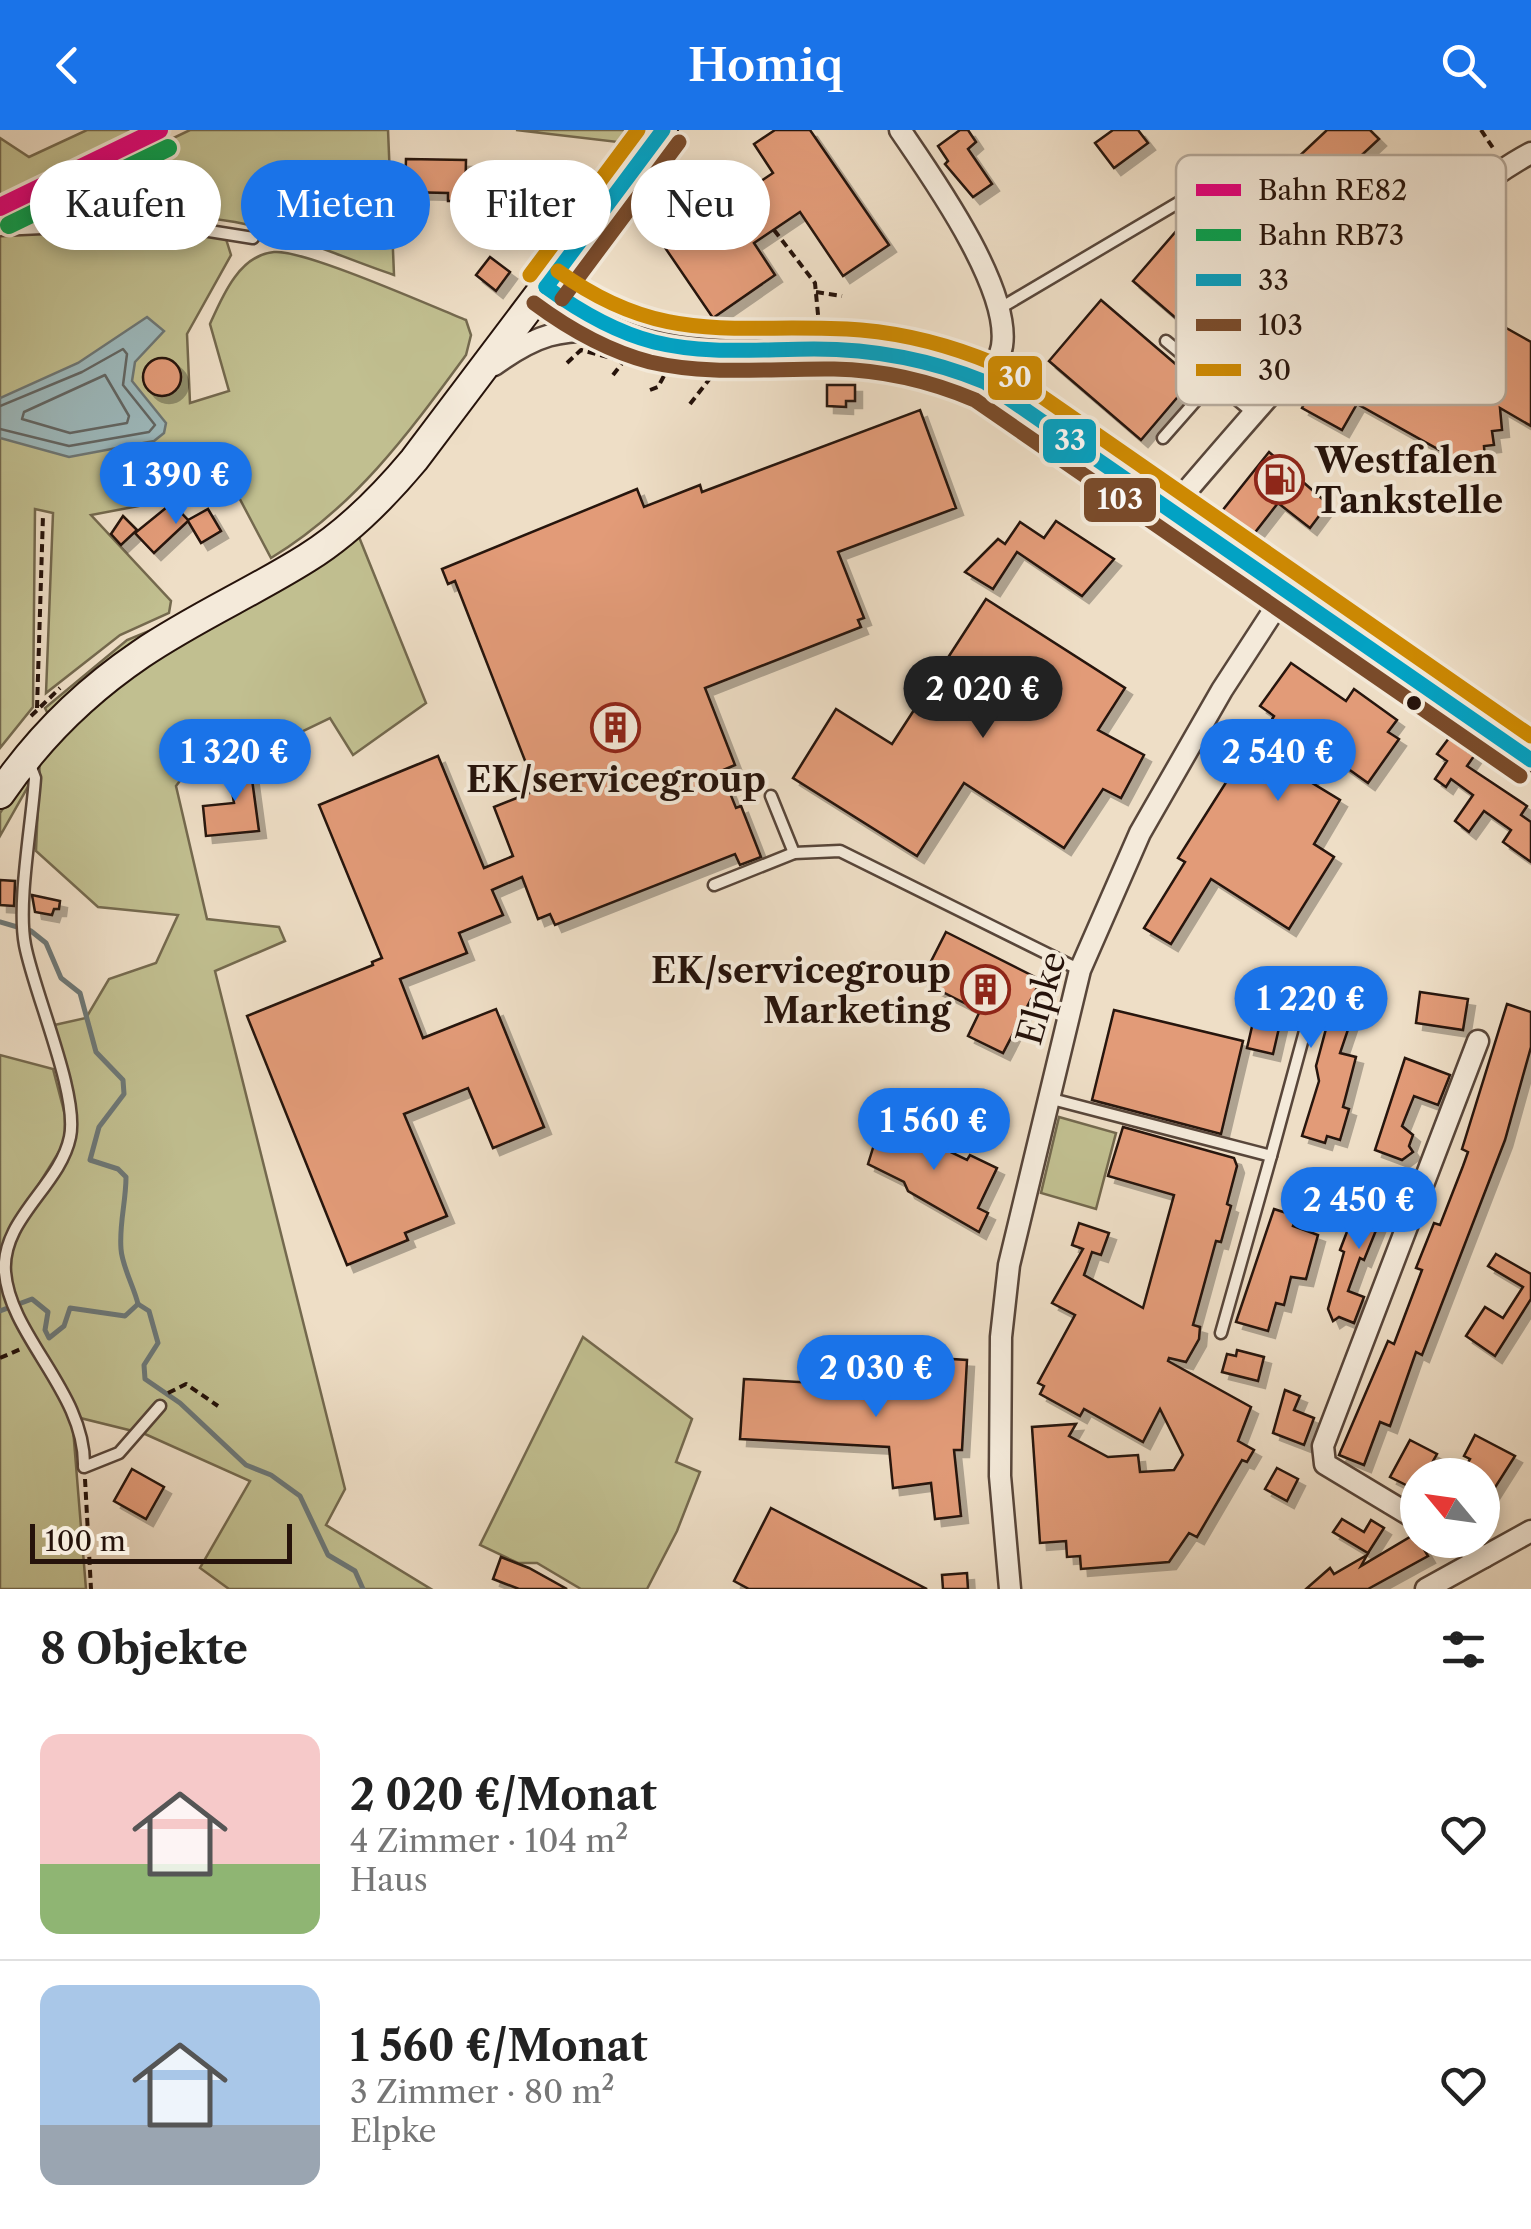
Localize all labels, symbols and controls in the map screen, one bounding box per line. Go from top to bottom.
text: Homiq [688,37,843,93]
icon: back [40,38,95,93]
icon: search [1436,38,1491,93]
legend [1176,155,1506,405]
chip: Kaufen [30,160,221,250]
chip: Mieten [241,160,430,250]
chip: Filter [450,160,611,250]
chip: Neu [631,160,770,250]
text: Bahn RE82 [1258,173,1407,207]
text: Bahn RB73 [1258,218,1404,252]
text: 33 [1258,263,1289,297]
text: 103 [1258,308,1303,342]
text: 30 [1258,353,1291,387]
line badge: 30 [986,354,1044,402]
text: 30 [998,360,1032,394]
line badge: 33 [1041,417,1098,465]
text: 33 [1054,423,1086,457]
place label: Westfalen Tankstelle [1314,439,1503,522]
pin: 1 390 € [84,442,268,527]
fuel station icon: Westfalen Tankstelle [1254,454,1306,506]
text: 1 390 € [122,455,230,494]
line badge: 103 [1082,476,1158,524]
text: 103 [1097,482,1143,516]
pin: 2 020 € [891,656,1075,741]
text: 2 020 € [926,669,1040,708]
unlabelled marker [1404,693,1424,713]
building icon: EK/servicegroup [590,701,642,753]
pin: 1 320 € [143,719,327,804]
pin: 2 540 € [1186,719,1370,804]
text: 1 320 € [181,732,289,771]
text: 2 540 € [1222,732,1334,771]
place label: EK/servicegroup [466,758,766,801]
street label: Elpke [1007,947,1075,1049]
place label: EK/servicegroup Marketing [651,949,952,1032]
building icon: EK/servicegroup Marketing [960,964,1012,1016]
pin: 1 220 € [1219,966,1403,1051]
text: 1 220 € [1257,979,1365,1018]
pin: 1 560 € [842,1088,1026,1173]
text: 1 560 € [880,1101,988,1140]
pin: 2 450 € [1267,1167,1451,1252]
text: 2 450 € [1303,1180,1415,1219]
pin: 2 030 € [784,1335,968,1420]
text: 2 030 € [819,1348,933,1387]
north arrow [1400,1458,1500,1558]
map controls [1400,1458,1500,1558]
scale bar [30,1519,292,1564]
text: 100 m [45,1524,126,1558]
icon: filters [1436,1622,1491,1677]
text: 8 Objekte [40,1623,248,1675]
text: 2 020 €/Monat [350,1769,657,1821]
icon: home [120,1774,240,1894]
icon: heart [1436,1807,1491,1862]
text: 4 Zimmer · 104 m² [350,1821,628,1860]
text: Haus [350,1860,428,1899]
text: 1 560 €/Monat [350,2020,648,2072]
icon: home [120,2025,240,2145]
icon: heart [1436,2058,1491,2113]
text: 3 Zimmer · 80 m² [350,2072,615,2111]
text: Elpke [350,2111,436,2150]

